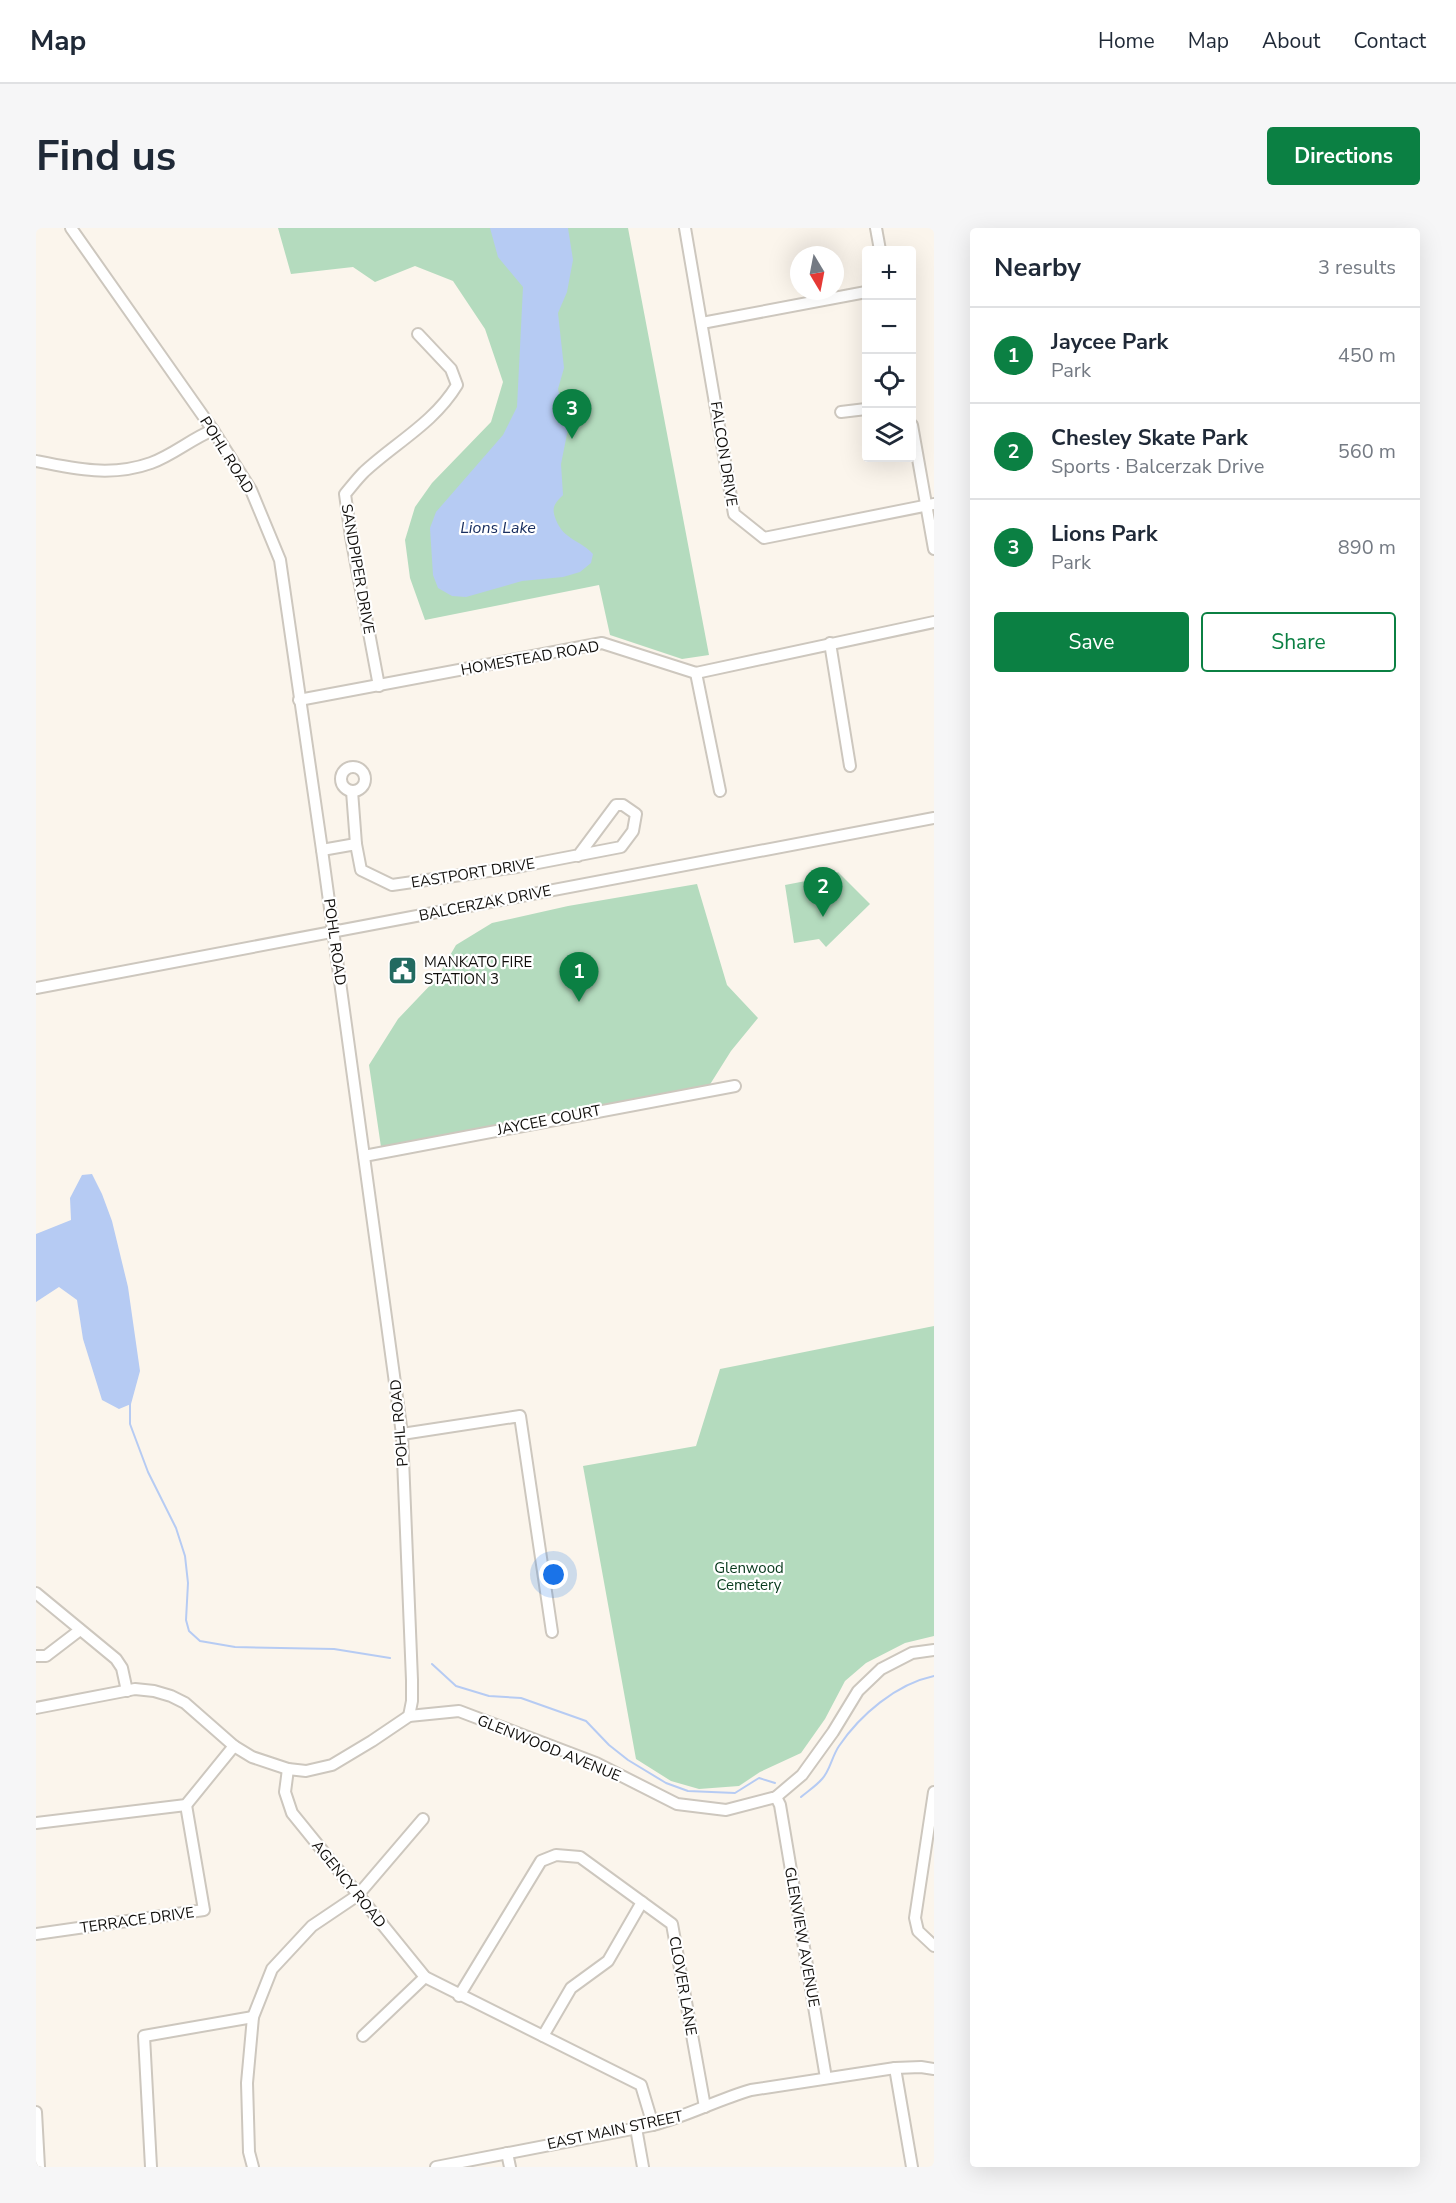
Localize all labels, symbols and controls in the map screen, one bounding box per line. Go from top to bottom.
text: Map [30,22,86,60]
text: Home [1098,27,1155,55]
text: Map [1188,27,1229,55]
text: About [1262,27,1320,55]
text: Contact [1353,27,1426,55]
button: Directions [1267,127,1420,185]
text: Find us [36,128,176,185]
north arrow [790,246,844,300]
map controls [862,246,916,462]
button: + [862,246,916,300]
text: Nearby [994,250,1081,285]
text: 3 results [1318,254,1396,281]
button: − [862,300,916,354]
text: Jaycee Park [1051,327,1168,357]
text: 1 [1008,342,1020,369]
text: 450 m [1338,342,1396,369]
button: locate [862,354,916,408]
text: Park [1051,357,1091,384]
pin: 3 [552,390,592,439]
street label: FALCON DRIVE [706,400,742,508]
button: layers [862,408,916,462]
street label: POHL ROAD [195,413,259,497]
text: Chesley Skate Park [1051,423,1248,453]
text: 2 [1008,438,1020,465]
text: 560 m [1338,438,1396,465]
text: Sports · Balcerzak Drive [1051,453,1264,480]
street label: SANDPIPER DRIVE [337,502,379,636]
water label: Lions Lake [460,517,536,539]
text: Lions Park [1051,519,1157,549]
text: 3 [1008,534,1020,561]
text: 890 m [1338,534,1396,561]
text: Park [1051,549,1091,576]
button: Save [994,612,1189,672]
button: Share [1201,612,1396,672]
street label: HOMESTEAD ROAD [459,636,601,680]
street label: EASTPORT DRIVE [410,853,536,893]
pin: 2 [804,868,842,917]
street label: BALCERZAK DRIVE [417,880,553,926]
street label: POHL ROAD [319,897,351,987]
place label: MANKATO FIRE STATION 3 [424,952,532,989]
pin: 1 [560,952,598,1002]
public building icon: MANKATO FIRE STATION 3 [387,955,419,987]
street label: JAYCEE COURT [494,1100,603,1140]
street label: POHL ROAD [385,1378,413,1468]
park label: Glenwood Cemetery [714,1558,784,1595]
your location [539,1560,568,1589]
street label: GLENWOOD AVENUE [474,1710,624,1786]
street label: AGENCY ROAD [307,1836,391,1932]
street label: GLENVIEW AVENUE [780,1865,824,2009]
street label: TERRACE DRIVE [79,1902,195,1938]
street label: CLOVER LANE [664,1935,702,2037]
street label: EAST MAIN STREET [545,2106,685,2154]

